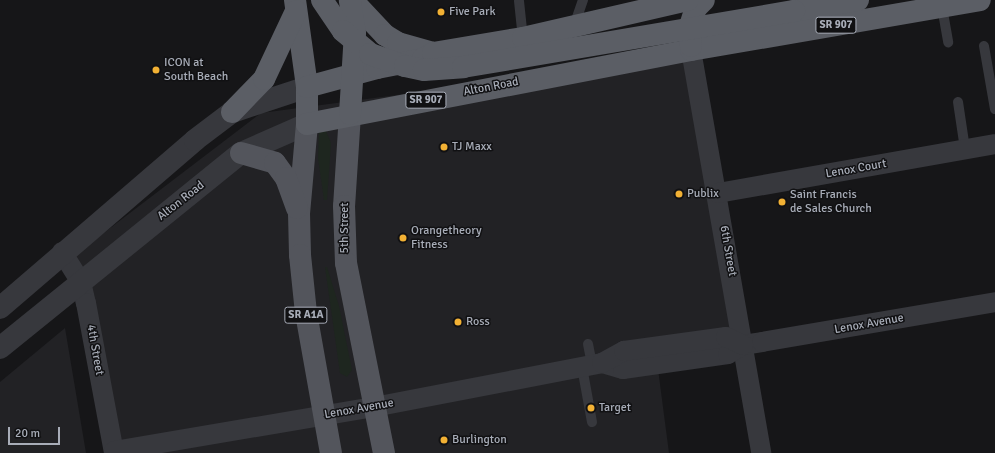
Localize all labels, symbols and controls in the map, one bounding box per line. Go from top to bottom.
place label: Five Park [449,5,495,19]
marker: Five Park [436,7,446,17]
road number: SR 907 [815,16,857,34]
place label: ICON at South Beach [164,56,228,84]
marker: ICON at South Beach [151,65,161,75]
street label: Alton Road [462,75,520,99]
road number: SR 907 [405,91,447,109]
place label: TJ Maxx [452,140,492,154]
marker: TJ Maxx [439,142,449,152]
street label: Lenox Court [824,157,888,181]
street label: Alton Road [155,178,207,224]
place label: Publix [687,187,719,201]
place label: Saint Francis de Sales Church [790,188,872,216]
marker: Publix [674,189,684,199]
marker: Saint Francis de Sales Church [777,197,787,207]
street label: 5th Street [338,202,352,254]
place label: Orangetheory Fitness [411,224,482,252]
street label: 6th Street [716,225,740,277]
marker: Orangetheory Fitness [398,233,408,243]
road number: SR A1A [284,306,328,324]
street label: Lenox Avenue [833,311,905,337]
place label: Ross [466,315,490,329]
marker: Ross [453,317,463,327]
street label: 4th Street [83,324,107,376]
street label: Lenox Avenue [323,396,395,422]
place label: Target [599,401,631,415]
marker: Target [586,403,596,413]
scale bar [10,419,62,445]
text: 20 m [15,426,40,441]
place label: Burlington [452,433,507,447]
marker: Burlington [439,435,449,445]

